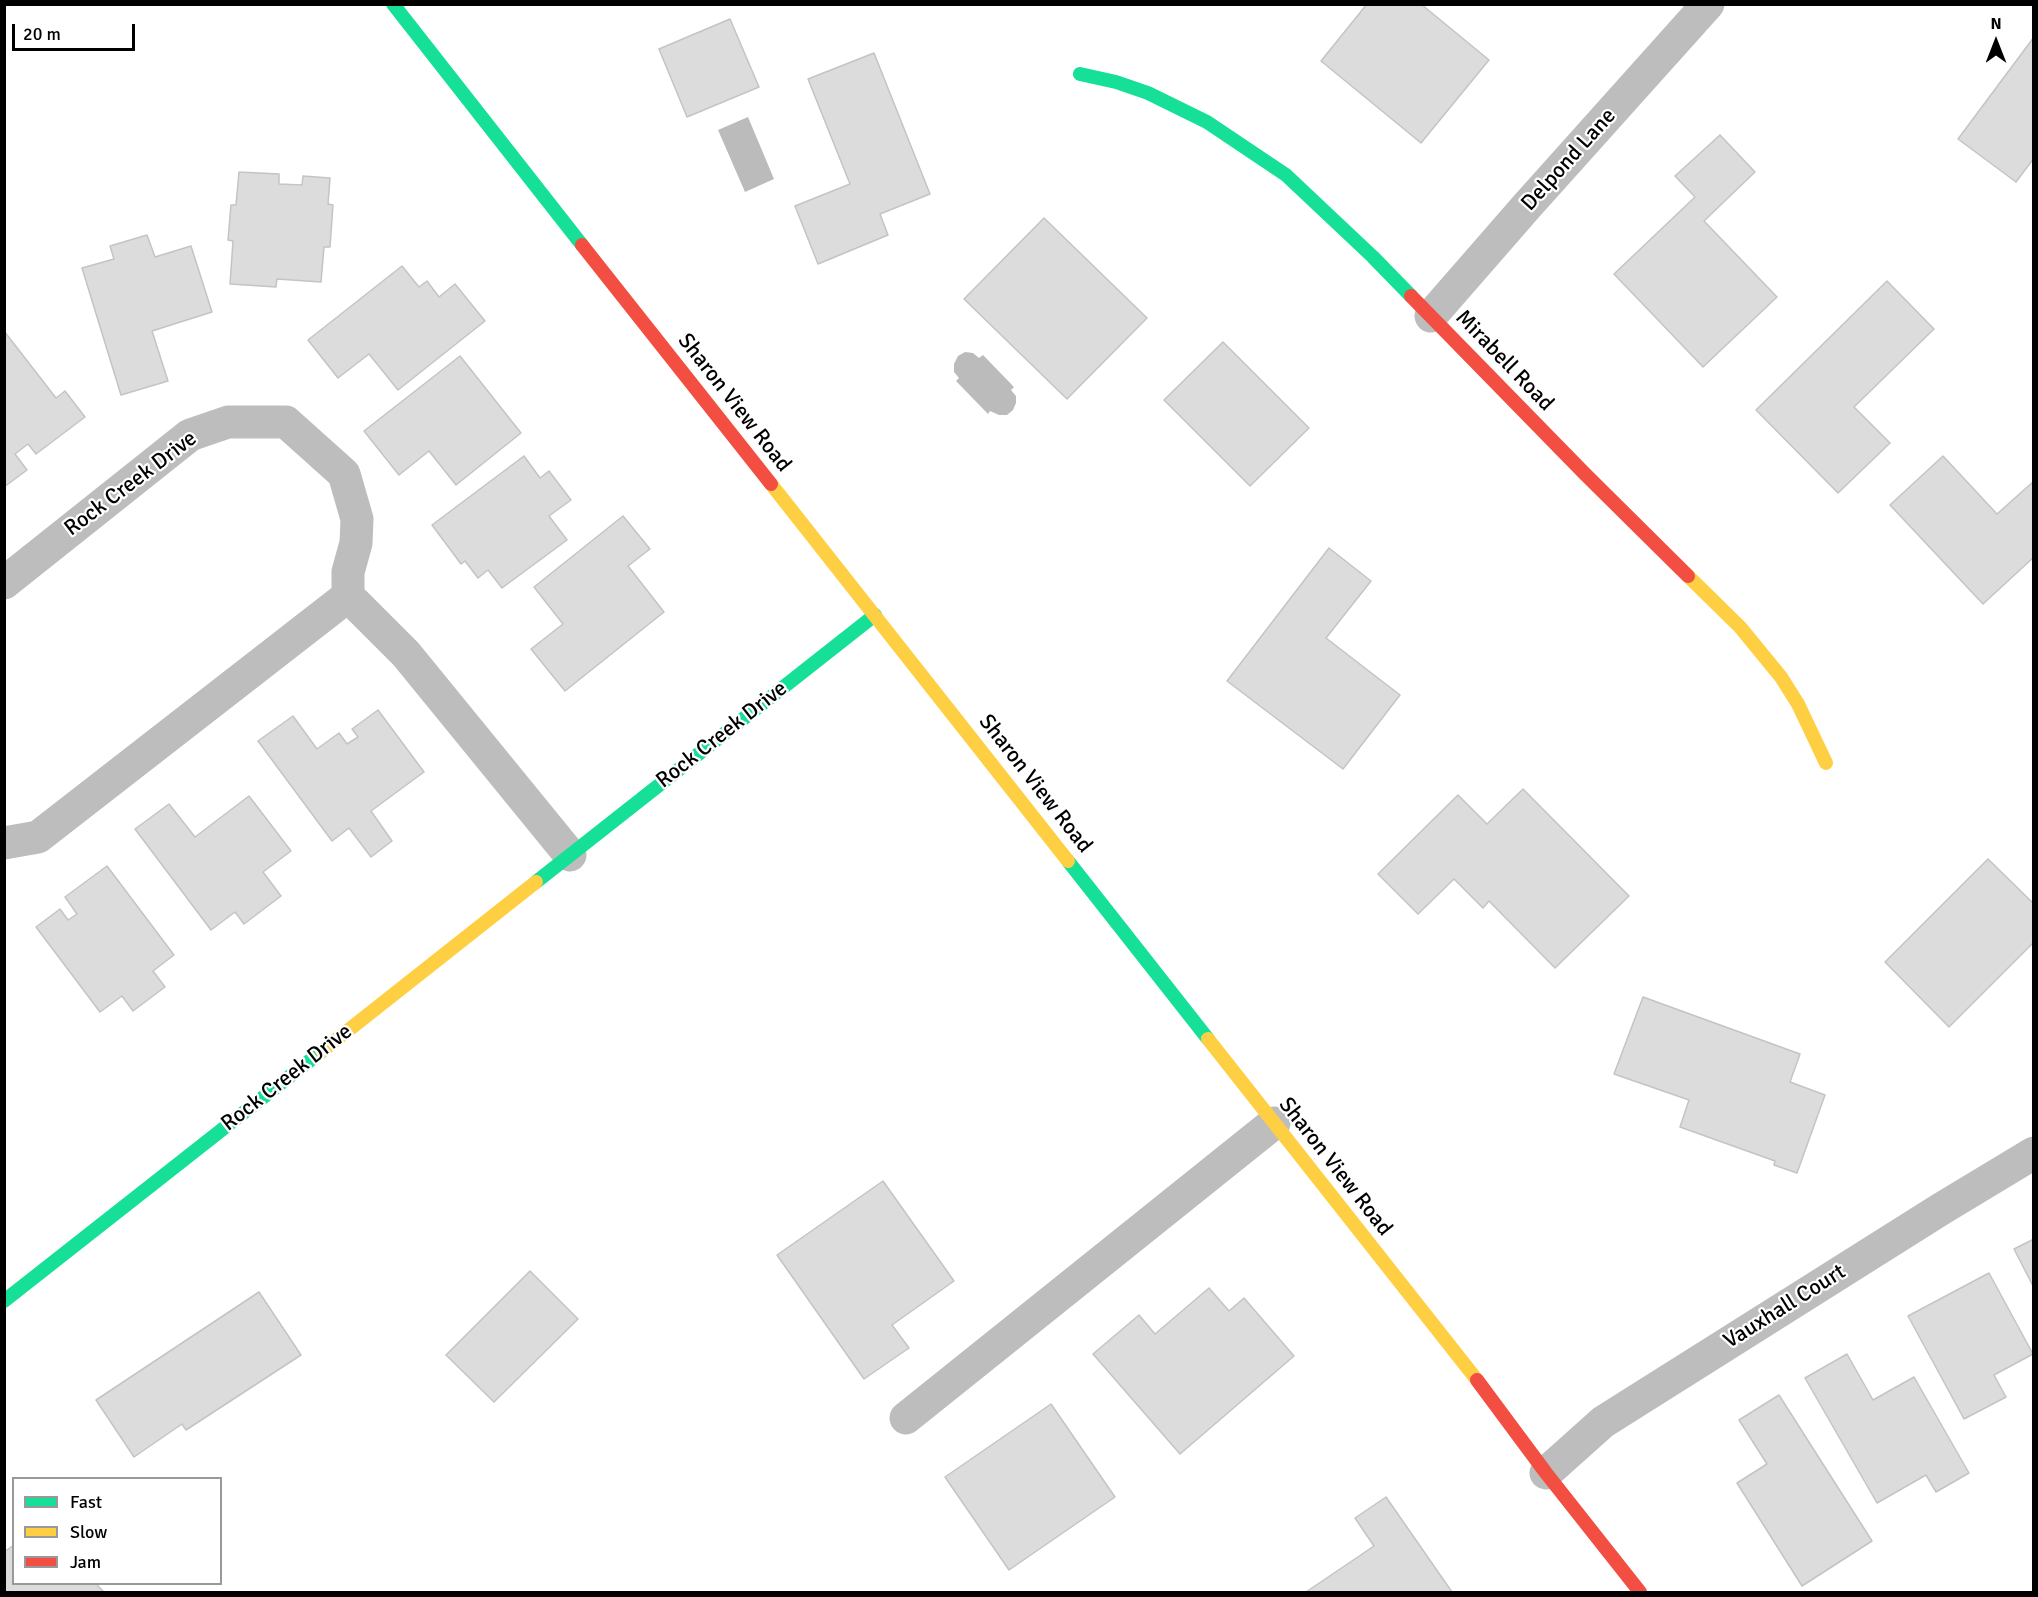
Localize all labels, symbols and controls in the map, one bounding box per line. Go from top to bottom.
scale bar [15,12,138,50]
north arrow [1966,12,2026,72]
text: N [1990,14,2002,34]
text: 20 m [23,23,61,45]
street label: Delpond Lane [1516,103,1622,217]
street label: Mirabell Road [1449,305,1559,417]
street label: Sharon View Road [672,328,796,478]
street label: Rock Creek Drive [60,426,202,542]
street label: Rock Creek Drive [651,676,793,794]
street label: Sharon View Road [973,709,1097,859]
street label: Rock Creek Drive [216,1019,358,1137]
street label: Sharon View Road [1273,1092,1397,1242]
street label: Vauxhall Court [1719,1259,1851,1355]
legend [12,1477,222,1585]
text: Fast [70,1491,102,1513]
text: Slow [70,1521,107,1543]
text: Jam [70,1551,101,1573]

